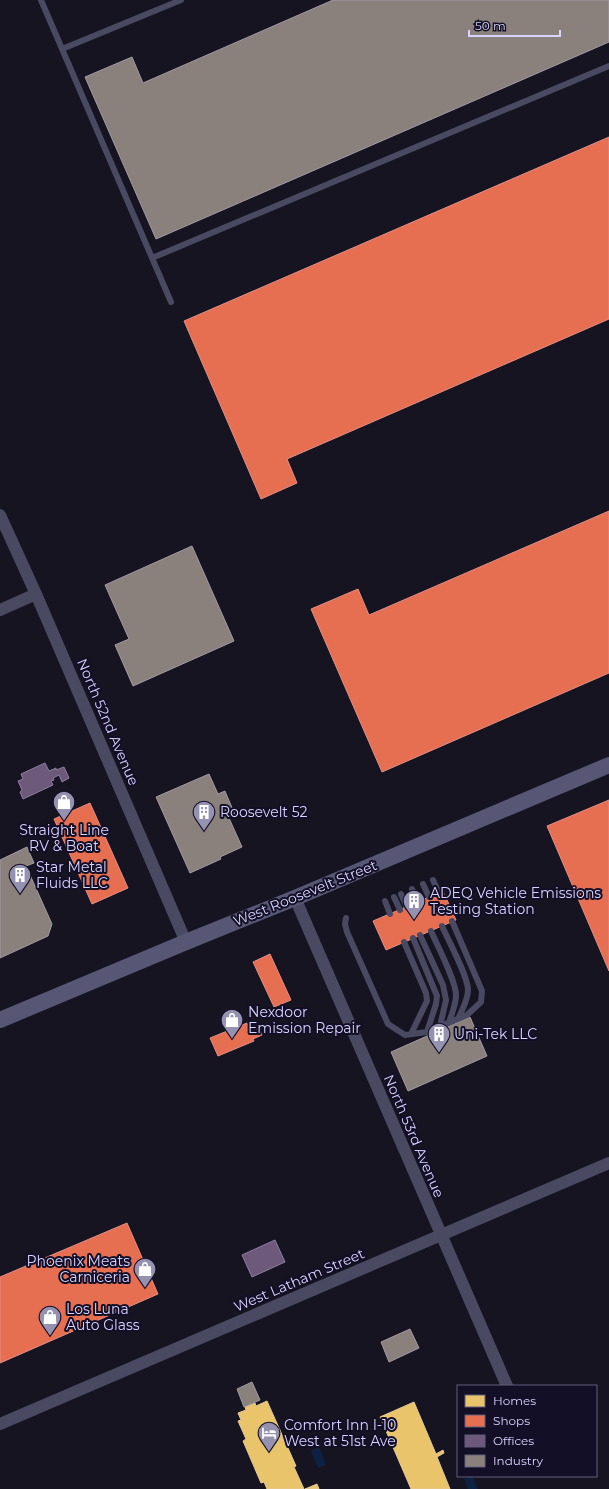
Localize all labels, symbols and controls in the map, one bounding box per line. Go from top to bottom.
scale bar [469,12,560,38]
text: 50 m [475,18,506,33]
street label: North 52nd Avenue [73,656,143,788]
shop icon: Straight Line RV & Boat [51,789,77,822]
building icon: Roosevelt 52 [191,799,217,832]
place label: Roosevelt 52 [220,803,308,821]
place label: Straight Line RV & Boat [19,821,109,855]
street label: West Roosevelt Street [231,856,380,930]
place label: Star Metal Fluids LLC [36,858,108,892]
building icon: Star Metal Fluids LLC [7,862,33,895]
place label: ADEQ Vehicle Emissions Testing Station [430,884,601,918]
building icon: ADEQ Vehicle Emissions Testing Station [401,888,427,921]
place label: Nexdoor Emission Repair [248,1003,361,1037]
shop icon: Nexdoor Emission Repair [219,1007,245,1040]
building icon: Uni-Tek LLC [426,1021,452,1054]
place label: Uni-Tek LLC [454,1025,537,1043]
street label: North 53rd Avenue [380,1072,448,1200]
street label: West Latham Street [231,1244,367,1316]
place label: Phoenix Meats Carniceria [26,1252,130,1286]
shop icon: Phoenix Meats Carniceria [132,1256,158,1289]
place label: Los Luna Auto Glass [66,1300,140,1334]
shop icon: Los Luna Auto Glass [37,1304,63,1337]
legend [457,1385,597,1477]
text: Homes [493,1393,536,1408]
text: Shops [493,1413,530,1428]
place label: Comfort Inn I-10 West at 51st Ave [284,1416,396,1450]
hotel icon: Comfort Inn I-10 West at 51st Ave [256,1420,282,1453]
text: Offices [493,1433,534,1448]
text: Industry [493,1453,543,1468]

